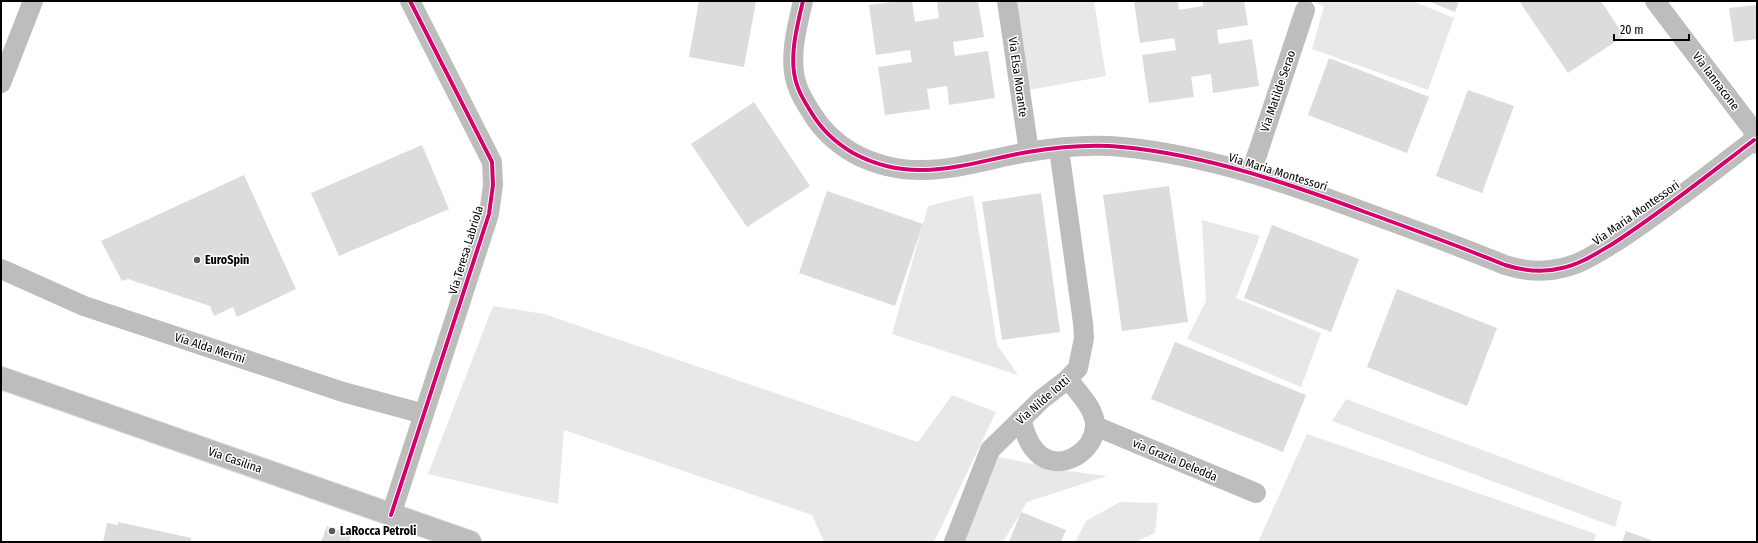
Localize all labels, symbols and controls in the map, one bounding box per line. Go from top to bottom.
scale bar [1614,16,1689,42]
text: 20 m [1620,23,1644,37]
street label: Via Elsa Morante [1005,36,1031,118]
street label: Via Matilde Serao [1257,48,1299,134]
street label: Via Iannacone [1690,49,1742,113]
street label: Via Maria Montessori [1227,150,1329,194]
street label: Via Maria Montessori [1590,178,1682,248]
street label: Via Teresa Labriola [446,204,486,296]
place label: EuroSpin [205,253,249,267]
marker: EuroSpin [192,255,202,265]
street label: Via Alda Merini [173,330,247,366]
street label: Via Nilde Iotti [1013,373,1073,427]
street label: via Grazia Deledda [1130,436,1220,484]
street label: Via Casilina [206,444,264,476]
place label: LaRocca Petroli [340,524,416,538]
marker: LaRocca Petroli [327,526,337,536]

